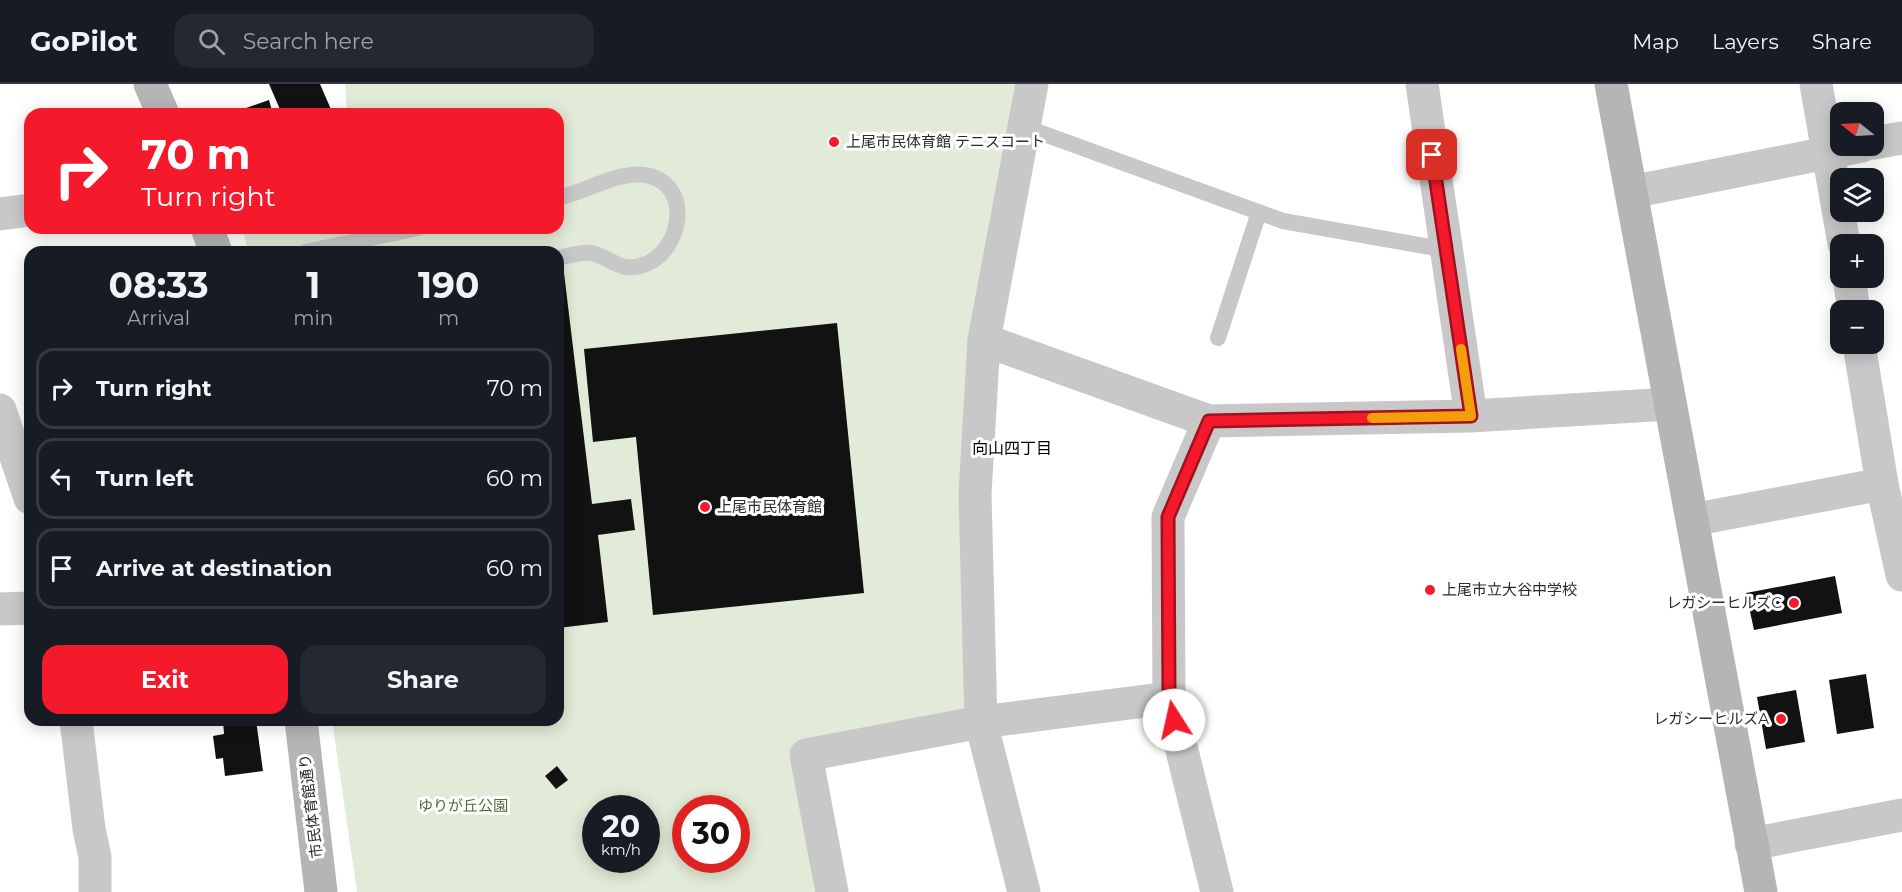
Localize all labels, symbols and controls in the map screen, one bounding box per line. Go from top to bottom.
search box [174,14,594,68]
text: GoPilot [30,24,138,58]
icon: search [195,25,228,58]
text: Search here [243,28,374,55]
text: Map [1632,29,1679,54]
text: Layers [1712,29,1779,54]
text: Share [1812,29,1872,54]
north arrow [1830,102,1884,156]
map controls [1830,102,1884,354]
text: 70 m [141,128,251,180]
pin [1406,129,1457,180]
icon: right [42,132,120,210]
place label: 上尾市民体育館 テニスコート [846,132,1045,151]
marker: 上尾市民体育館 テニスコート [827,135,841,149]
icon: arrive [1415,138,1448,171]
button: layers [1830,168,1884,222]
text: Turn right [141,180,276,213]
button: + [1830,234,1884,288]
text: 08:33 [109,263,209,307]
text: 1 [306,263,320,307]
text: 190 [418,263,479,307]
button: − [1830,300,1884,354]
text: Arrival [127,306,190,330]
text: min [293,306,333,330]
text: m [438,306,459,330]
icon: right [45,372,78,405]
text: Turn right [96,375,211,402]
text: 70 m [487,375,543,402]
district label: 向山四丁目 [972,439,1052,458]
icon: left [45,462,78,495]
text: Turn left [96,465,194,492]
text: 60 m [486,465,543,492]
place label: 上尾市民体育館 [717,497,822,516]
marker: 上尾市民体育館 [698,500,712,514]
icon: arrive [45,552,78,585]
text: Arrive at destination [96,555,332,582]
text: 60 m [486,555,543,582]
place label: 上尾市立大谷中学校 [1442,580,1577,599]
marker: 上尾市立大谷中学校 [1423,583,1437,597]
place label: レガシーヒルズC [1666,593,1782,612]
marker: レガシーヒルズC [1787,596,1801,610]
button: Exit [42,645,288,714]
button: Share [300,645,546,714]
position arrow [1142,688,1206,752]
place label: レガシーヒルズA [1653,709,1769,728]
marker: レガシーヒルズA [1774,712,1788,726]
street label: 市民体育館通り [295,753,326,859]
speed limit sign: 30 [672,795,750,873]
park label: ゆりが丘公園 [418,796,508,815]
text: 20 [602,808,640,845]
text: km/h [601,840,641,859]

